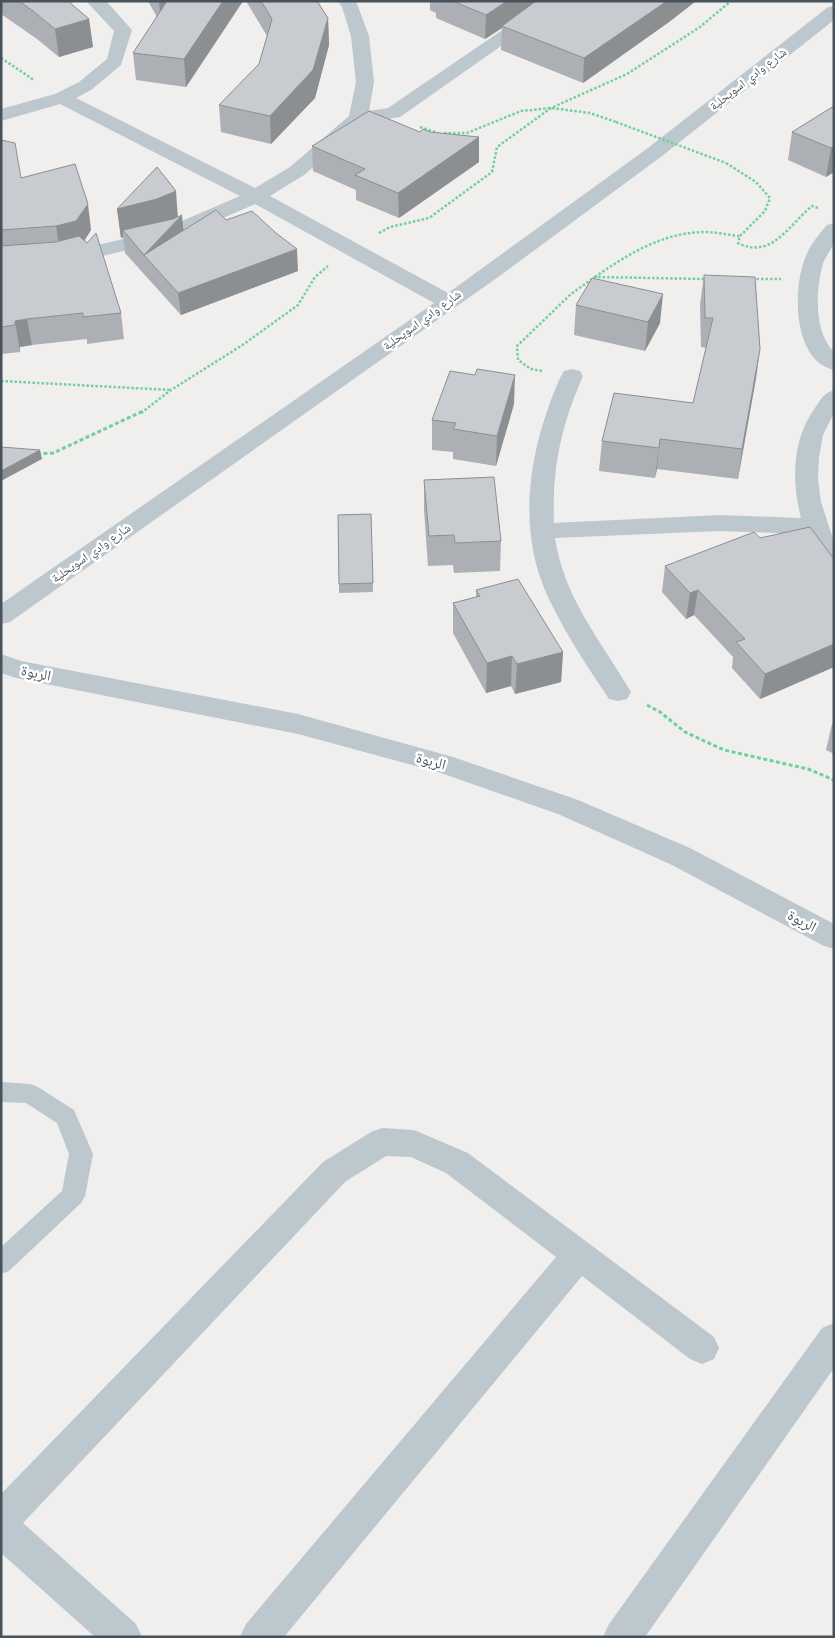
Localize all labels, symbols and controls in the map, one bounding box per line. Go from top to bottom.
street label: شارع وادي اسويحلية [707,45,791,116]
street label: شارع وادي اسويحلية [380,287,466,355]
street label: شارع وادي اسويحلية [49,521,135,588]
street label: الربوة [19,661,53,685]
street label: الربوة [414,748,448,774]
street label: الربوة [784,906,820,936]

